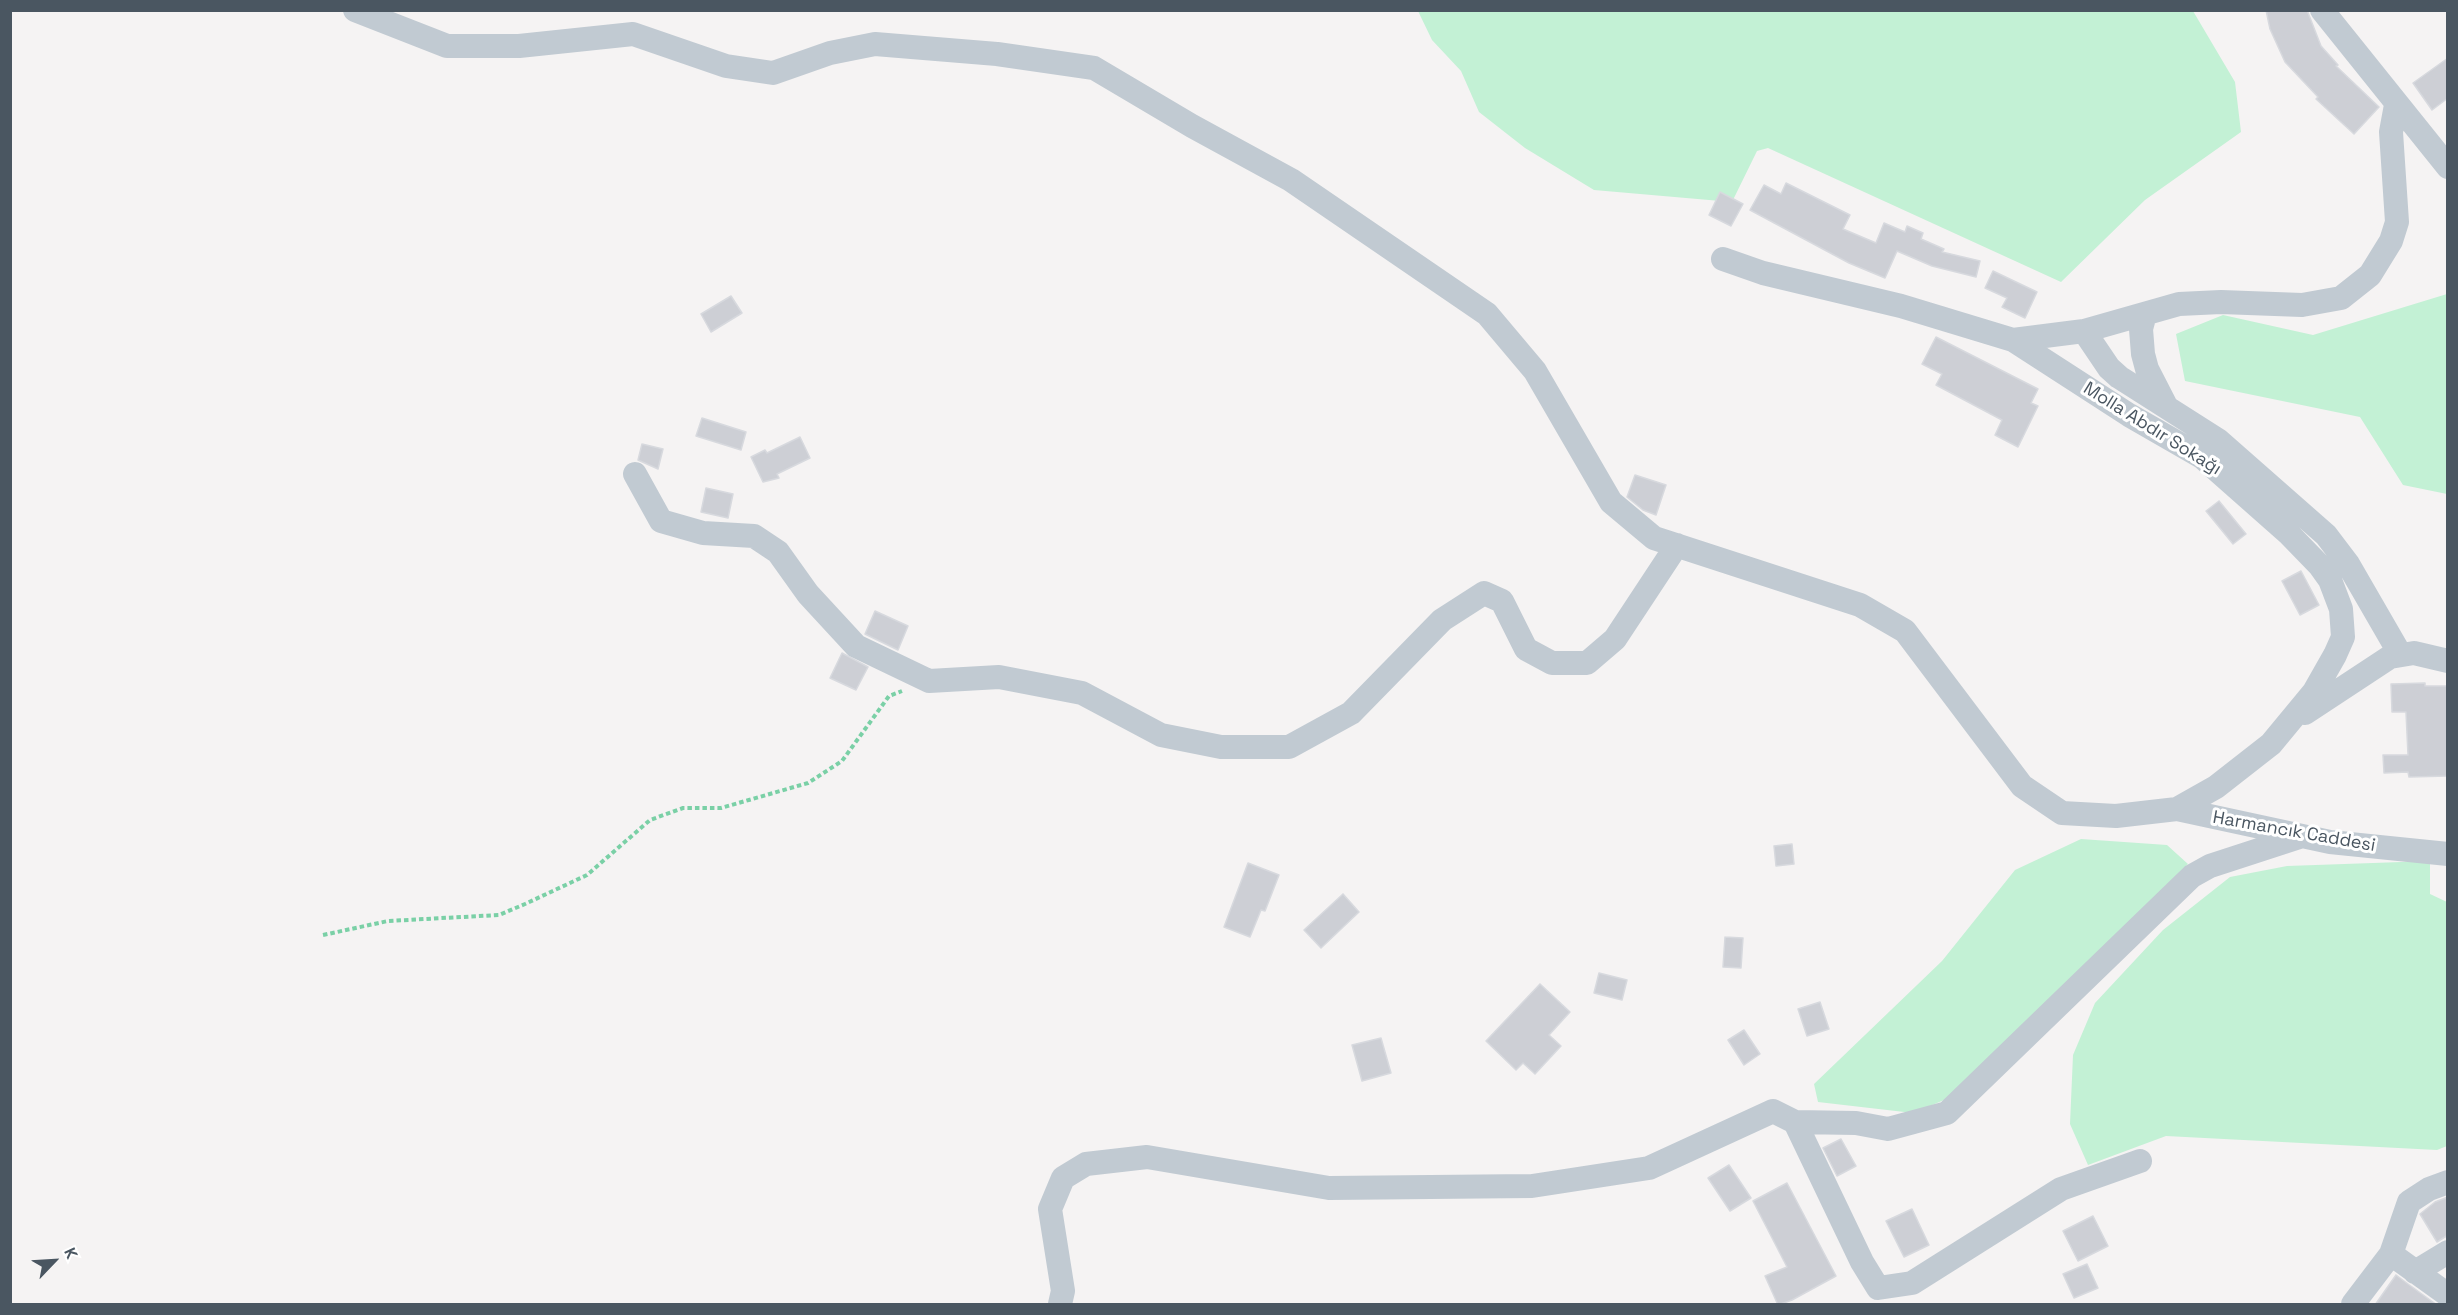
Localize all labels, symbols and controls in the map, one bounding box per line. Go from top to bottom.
street label: Molla Abdır Sokağı [2079,378,2225,480]
street label: Harmancık Caddesi [2211,807,2377,857]
north arrow [24,1231,84,1291]
text: K [59,1244,82,1262]

